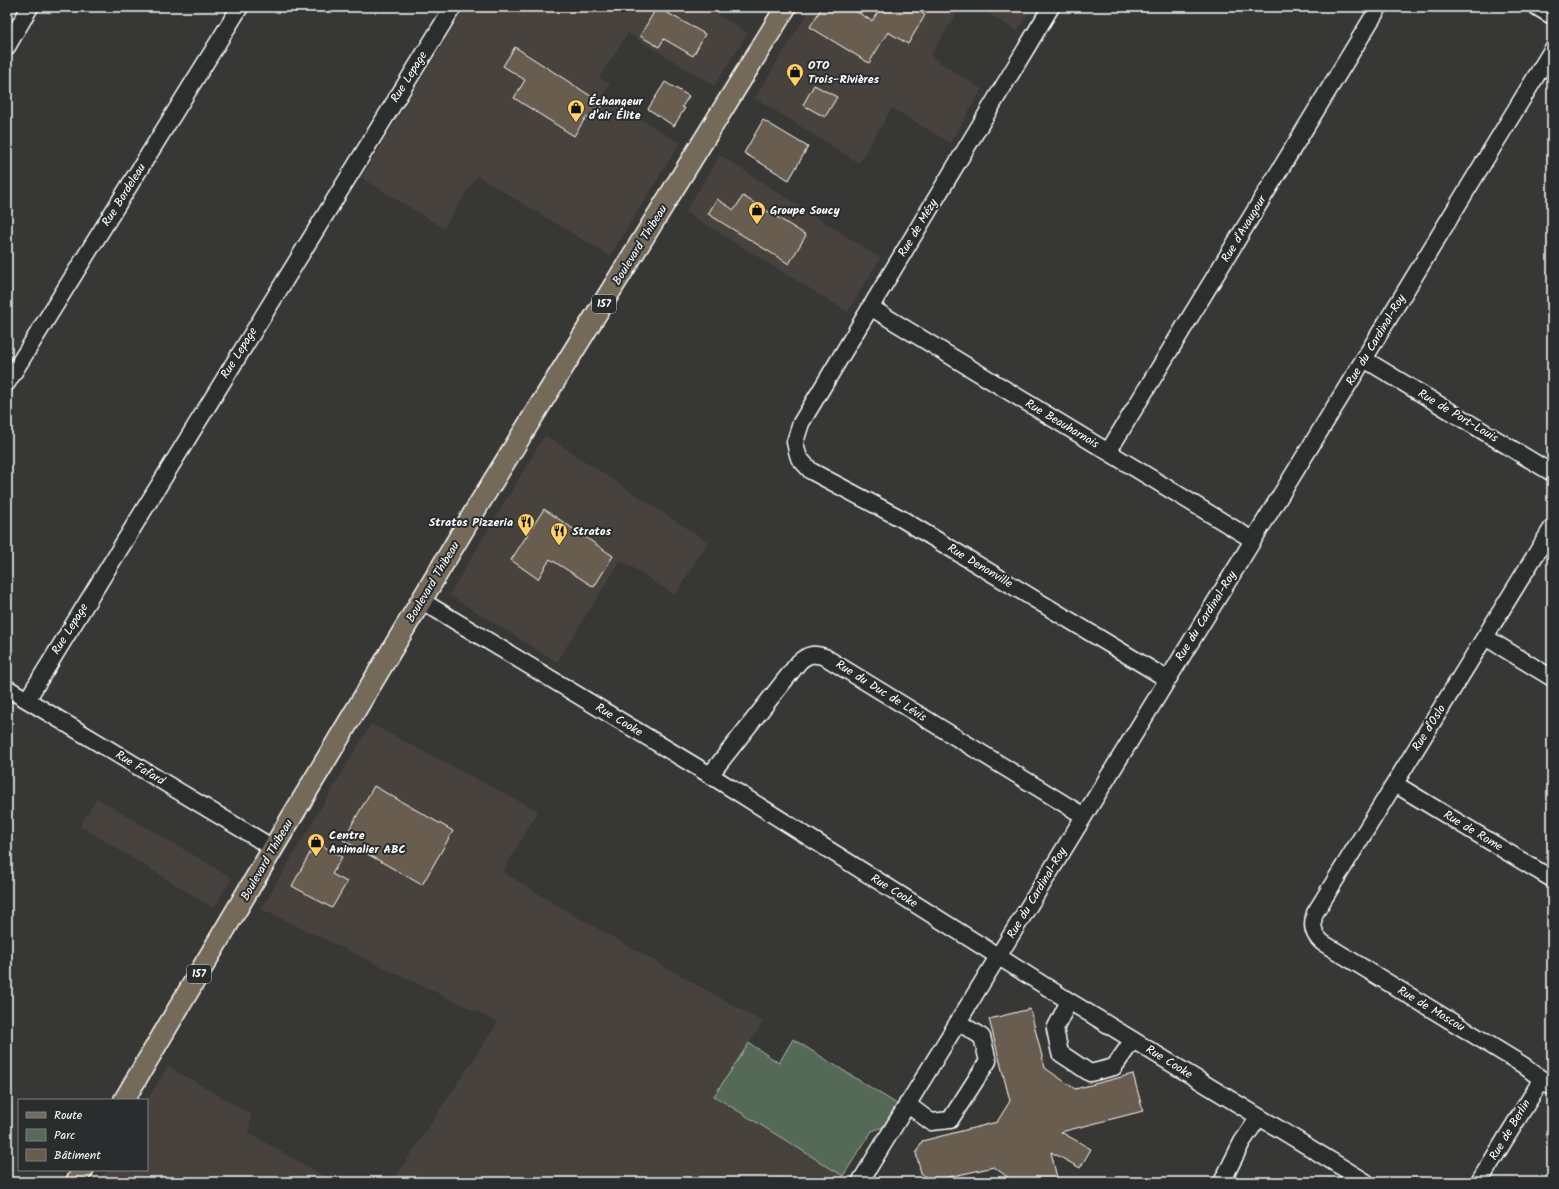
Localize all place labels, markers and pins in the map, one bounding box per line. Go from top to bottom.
place label: OTO Trois-Rivières [808,56,880,89]
shop icon: OTO Trois-Rivières [785,62,805,87]
place label: Échangeur d'air Élite [589,92,643,125]
shop icon: Échangeur d'air Élite [566,98,586,123]
shop icon: Groupe Soucy [747,200,767,225]
place label: Groupe Soucy [770,201,841,220]
restaurant icon: Stratos Pizzeria [516,512,536,537]
place label: Stratos Pizzeria [429,513,513,532]
restaurant icon: Stratos [549,521,569,546]
place label: Stratos [572,522,611,541]
place label: Centre Animalier ABC [329,826,406,859]
shop icon: Centre Animalier ABC [306,832,326,857]

